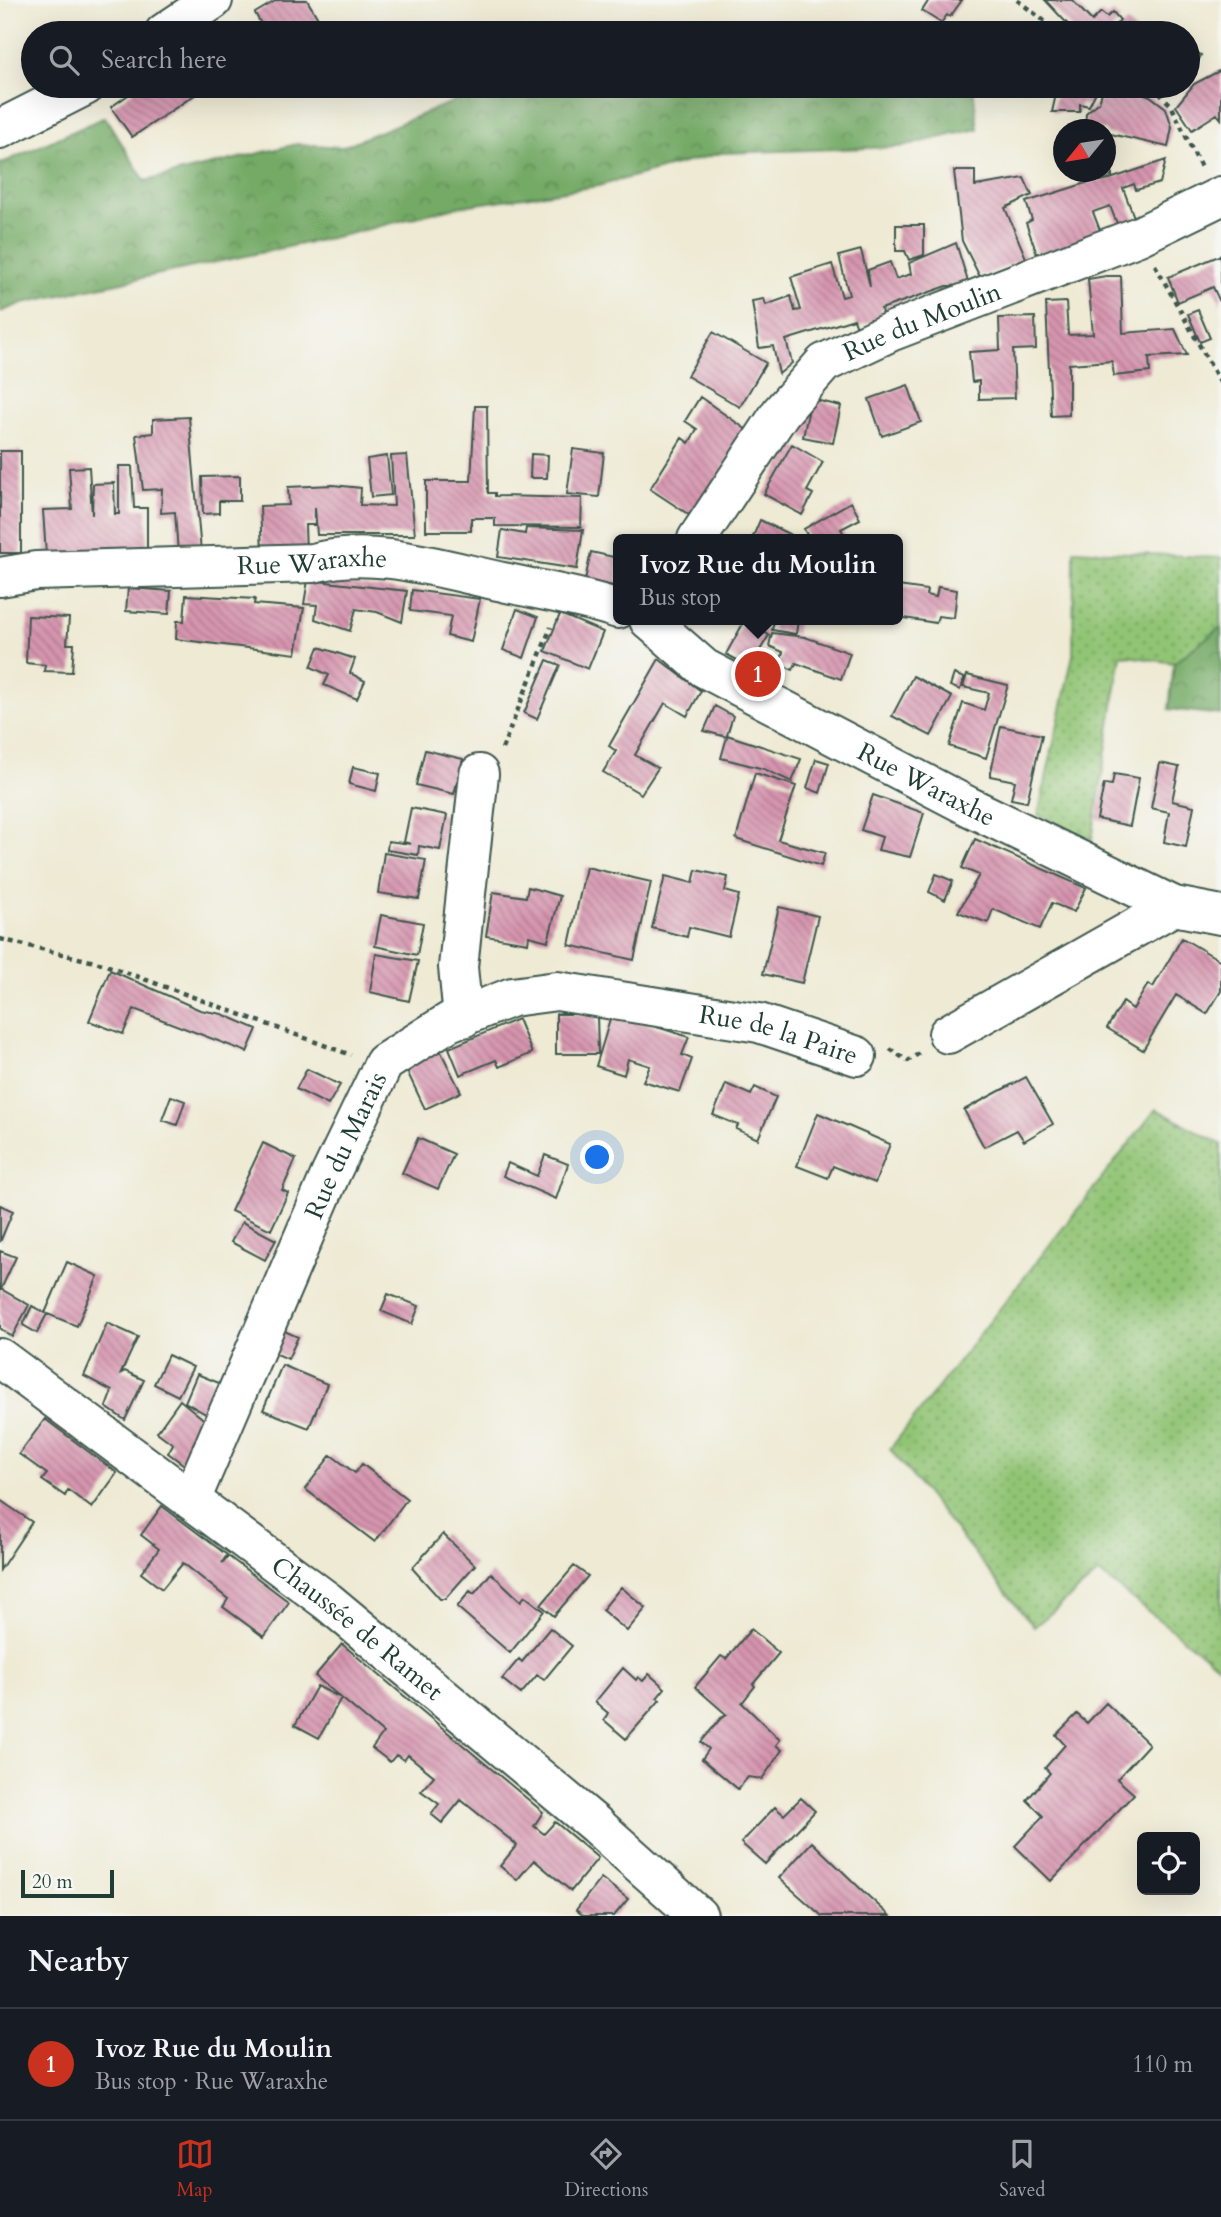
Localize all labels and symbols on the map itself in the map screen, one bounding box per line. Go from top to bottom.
north arrow [1053,119,1116,182]
street label: Rue du Moulin [837,273,1006,369]
street label: Rue Waraxhe [237,540,389,583]
pin: 1 [735,648,781,700]
street label: Rue Waraxhe [852,734,1001,834]
street label: Rue de la Paire [697,996,863,1073]
street label: Rue du Marais [296,1066,395,1224]
your location [580,1140,614,1174]
street label: Chaussée de Ramet [264,1548,451,1708]
scale bar [21,1867,114,1899]

